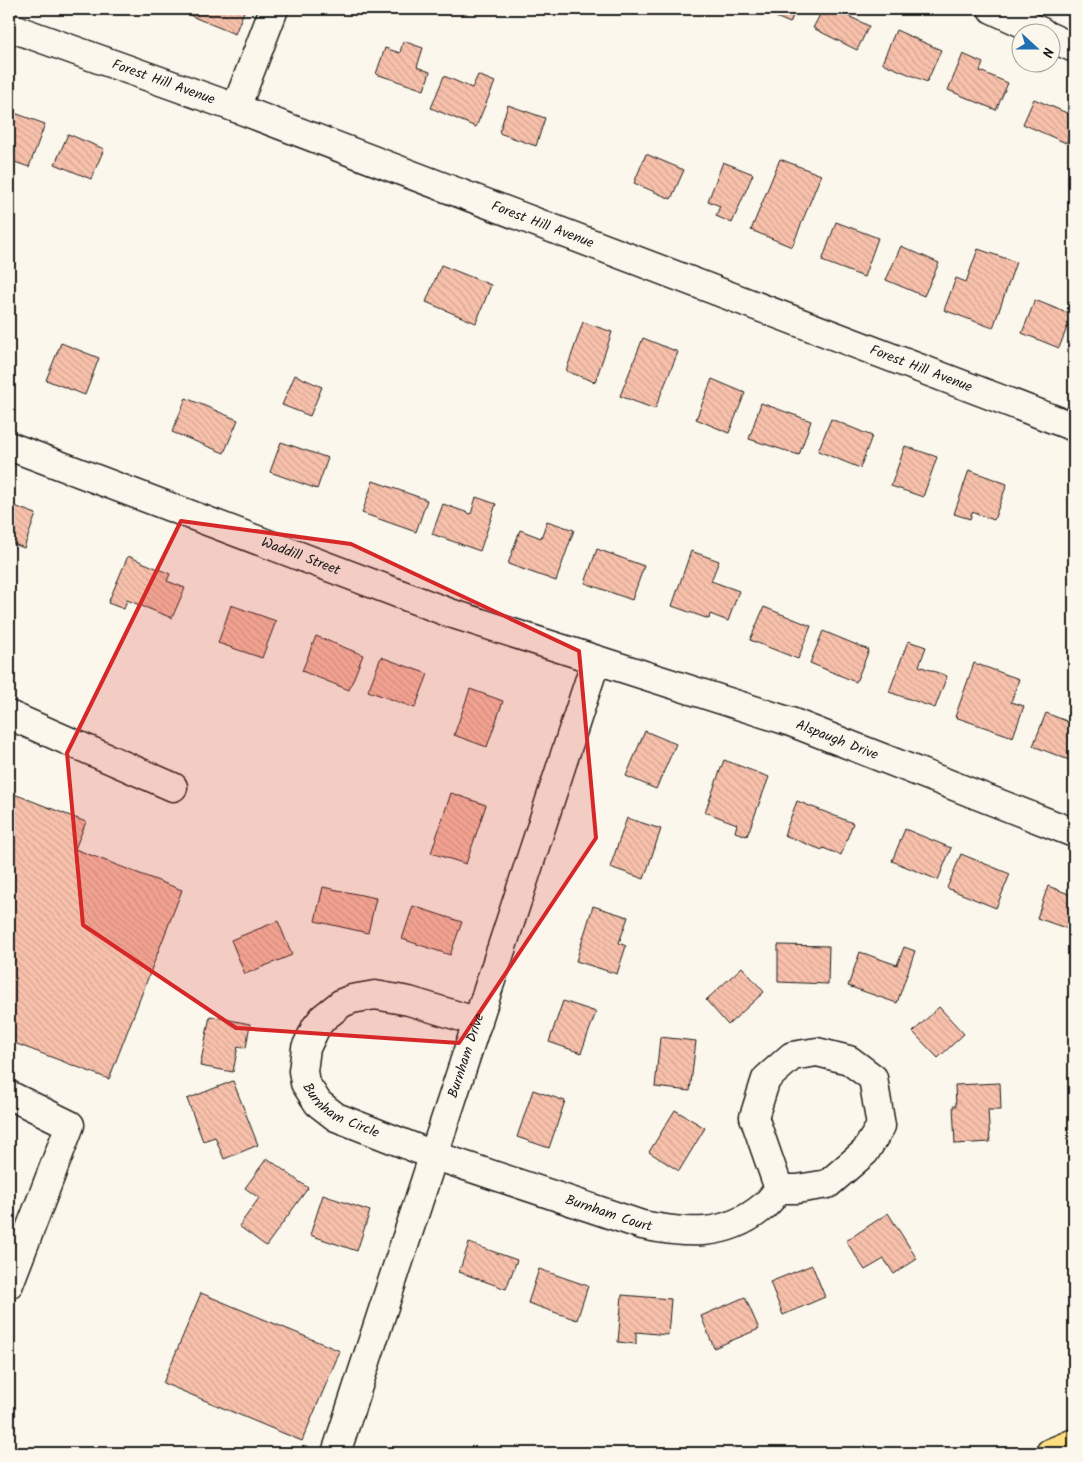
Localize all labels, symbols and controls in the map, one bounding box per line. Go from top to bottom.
north arrow [1010,22,1060,72]
text: N [1035,44,1059,61]
street label: Forest Hill Avenue [109,54,219,111]
street label: Forest Hill Avenue [488,195,598,254]
street label: Forest Hill Avenue [867,339,976,399]
street label: Waddill Street [258,532,344,582]
street label: Alspaugh Drive [793,714,882,766]
street label: Burnham Drive [442,1010,491,1101]
street label: Burnham Circle [297,1078,383,1144]
street label: Burnham Court [562,1189,654,1238]

